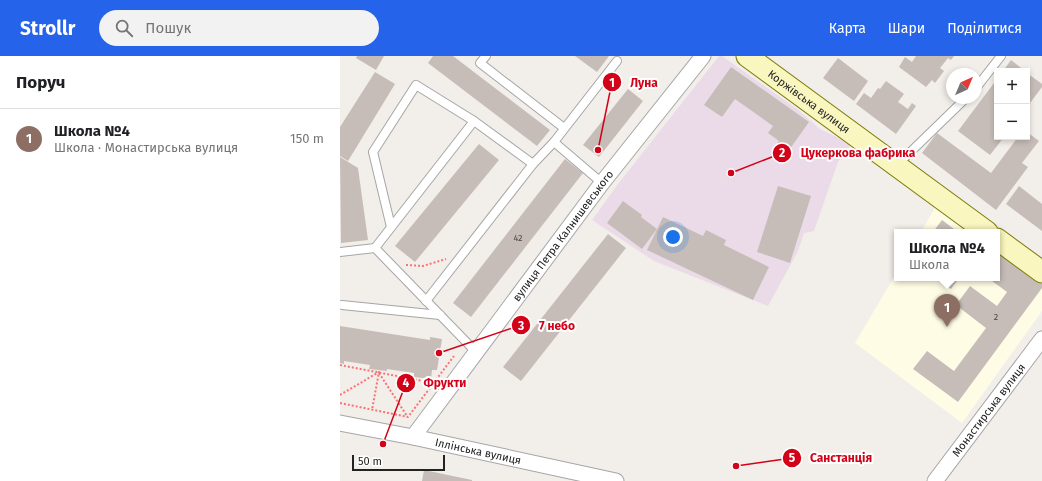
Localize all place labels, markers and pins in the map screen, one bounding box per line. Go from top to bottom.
callout: Луна [602,70,665,94]
callout: Цукеркова фабрика [772,141,923,165]
pin: 1 [934,294,960,327]
callout: 7 небо [511,313,583,337]
callout: Фрукти [396,371,475,395]
callout: Санстанція [782,446,880,470]

